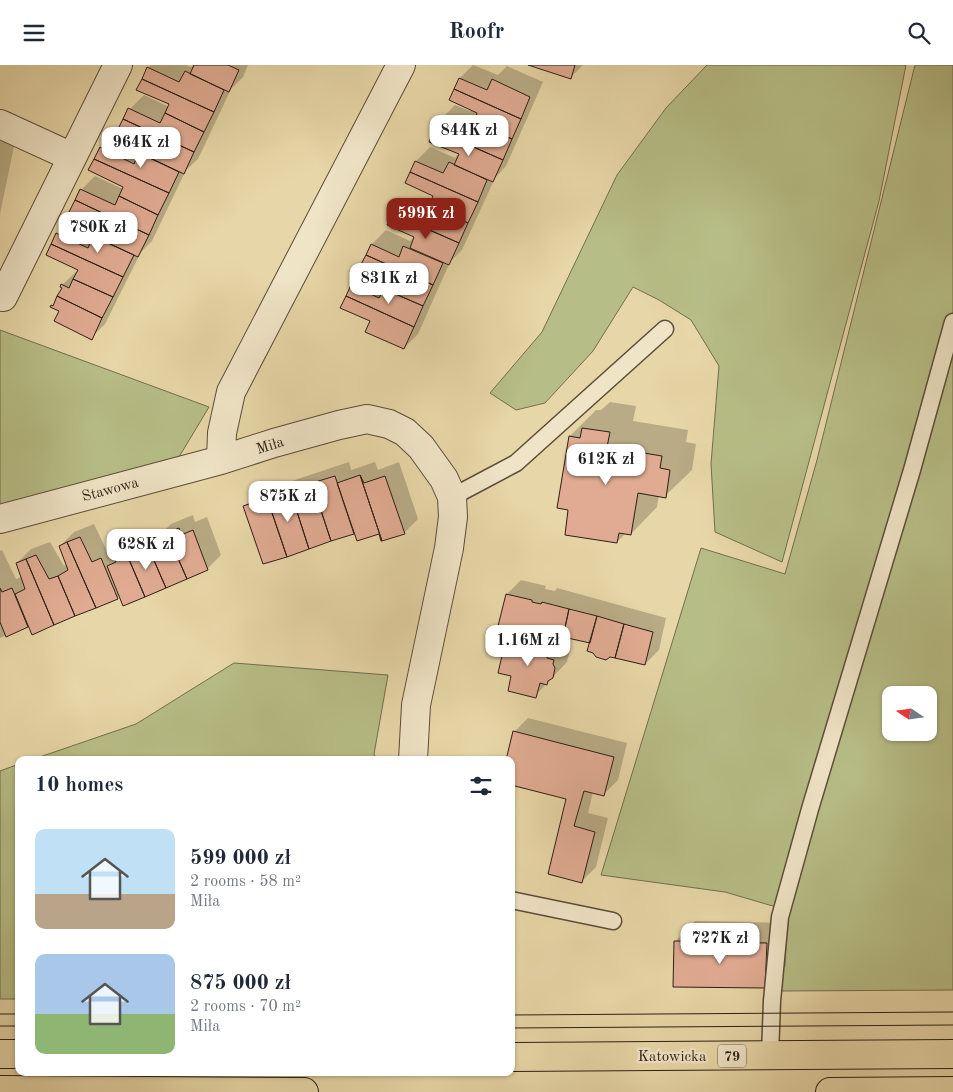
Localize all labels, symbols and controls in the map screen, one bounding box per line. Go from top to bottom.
icon: menu [20,19,48,47]
icon: search [905,19,933,47]
text: Roofr [449,21,504,43]
pin: 844K zł [423,114,515,157]
text: 844K zł [441,123,497,139]
pin: 964K zł [95,127,187,169]
text: 964K zł [113,135,169,151]
pin: 599K zł [380,197,472,240]
text: 599K zł [398,206,454,222]
pin: 780K zł [52,211,144,254]
text: 780K zł [70,220,126,236]
pin: 831K zł [343,263,435,305]
text: 831K zł [361,271,417,287]
street label: Miła [255,435,287,458]
pin: 612K zł [560,443,652,486]
text: 612K zł [578,452,634,468]
street label: Stawowa [80,476,141,505]
pin: 875K zł [242,481,334,523]
text: 875K zł [260,489,316,505]
pin: 628K zł [100,529,192,571]
text: 628K zł [118,537,174,553]
pin: 1.16M zł [476,625,580,667]
text: 1.16M zł [496,633,560,649]
north arrow [882,686,938,741]
map controls [882,686,937,741]
icon: filters [467,772,495,800]
text: 10 homes [35,775,123,796]
text: 599 000 zł [190,848,291,869]
icon: home [75,849,135,909]
text: 2 rooms · 58 m² [190,874,301,890]
text: Miła [190,894,220,910]
pin: 727K zł [674,923,766,965]
text: 727K zł [692,931,748,947]
text: 875 000 zł [190,973,291,994]
icon: home [75,974,135,1034]
text: 2 rooms · 70 m² [190,999,301,1015]
text: Miła [190,1019,220,1035]
road number: 79 [718,1044,746,1067]
street label: Katowicka [638,1050,707,1065]

